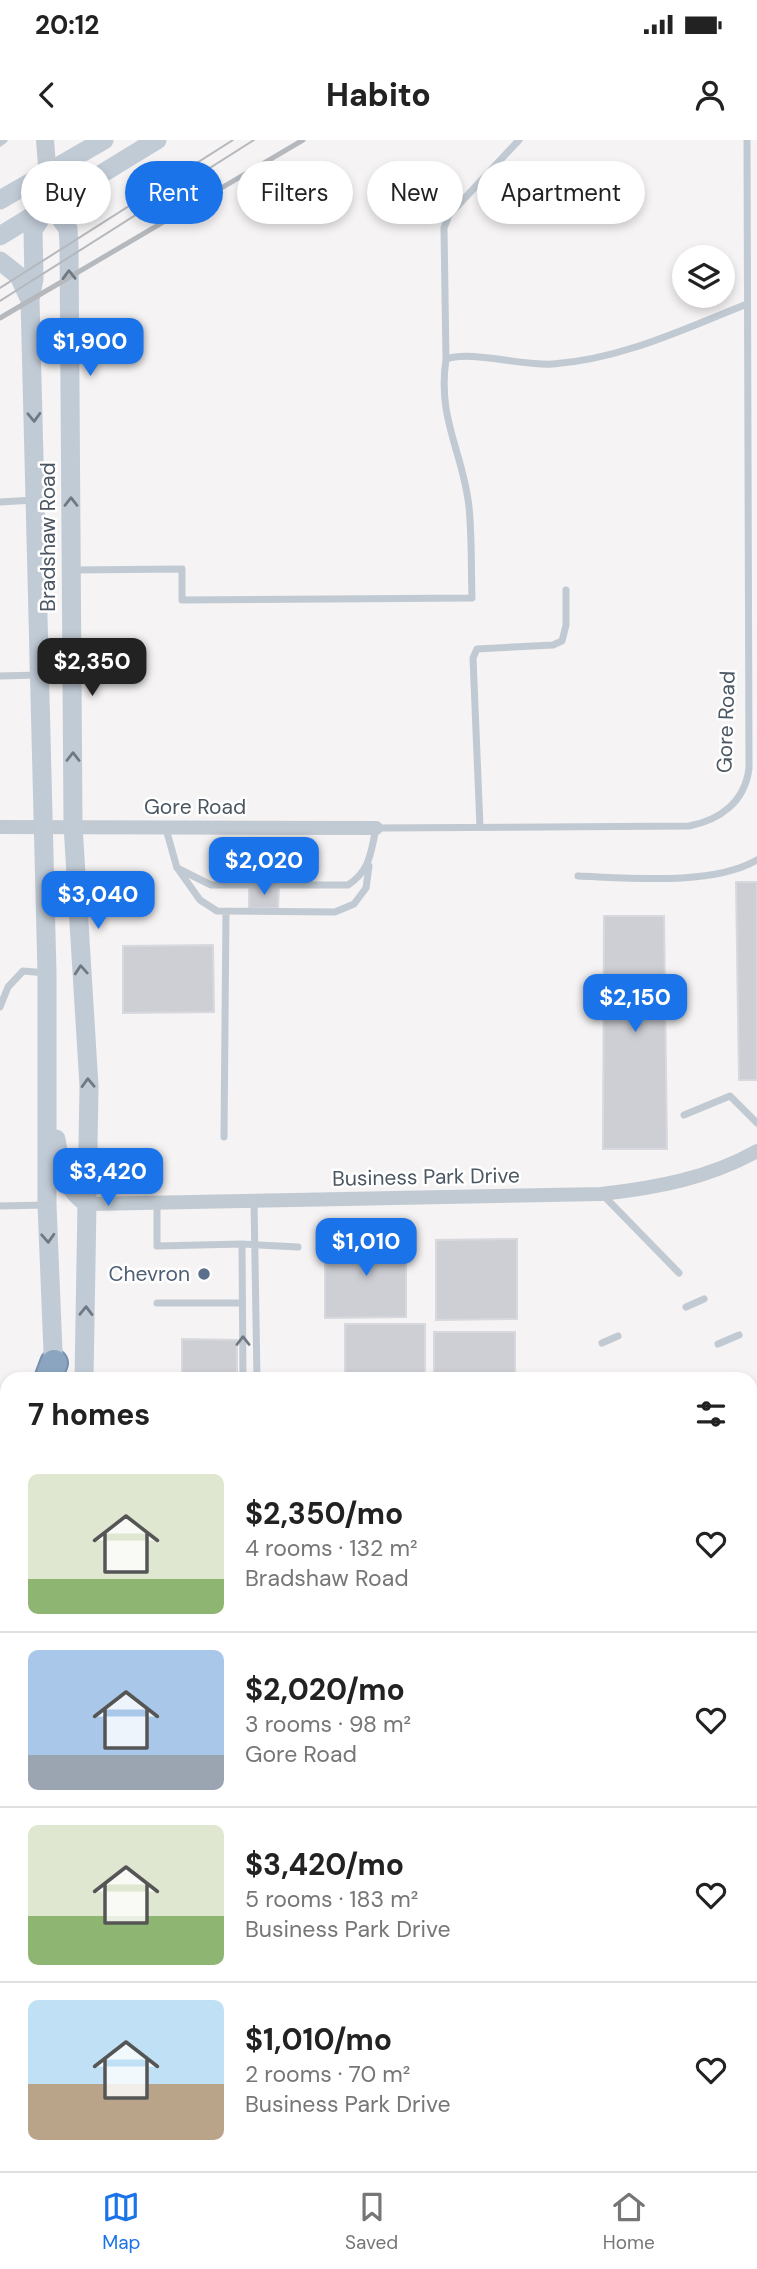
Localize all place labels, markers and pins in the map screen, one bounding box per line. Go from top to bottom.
pin: $1,900 [33,318,147,378]
pin: $2,350 [35,638,149,698]
pin: $2,020 [207,838,321,897]
pin: $3,040 [41,872,155,931]
pin: $2,150 [578,974,692,1034]
pin: $3,420 [51,1149,165,1208]
pin: $1,010 [309,1218,423,1278]
place label: Chevron [108,1260,190,1288]
marker: Chevron [196,1266,212,1282]

